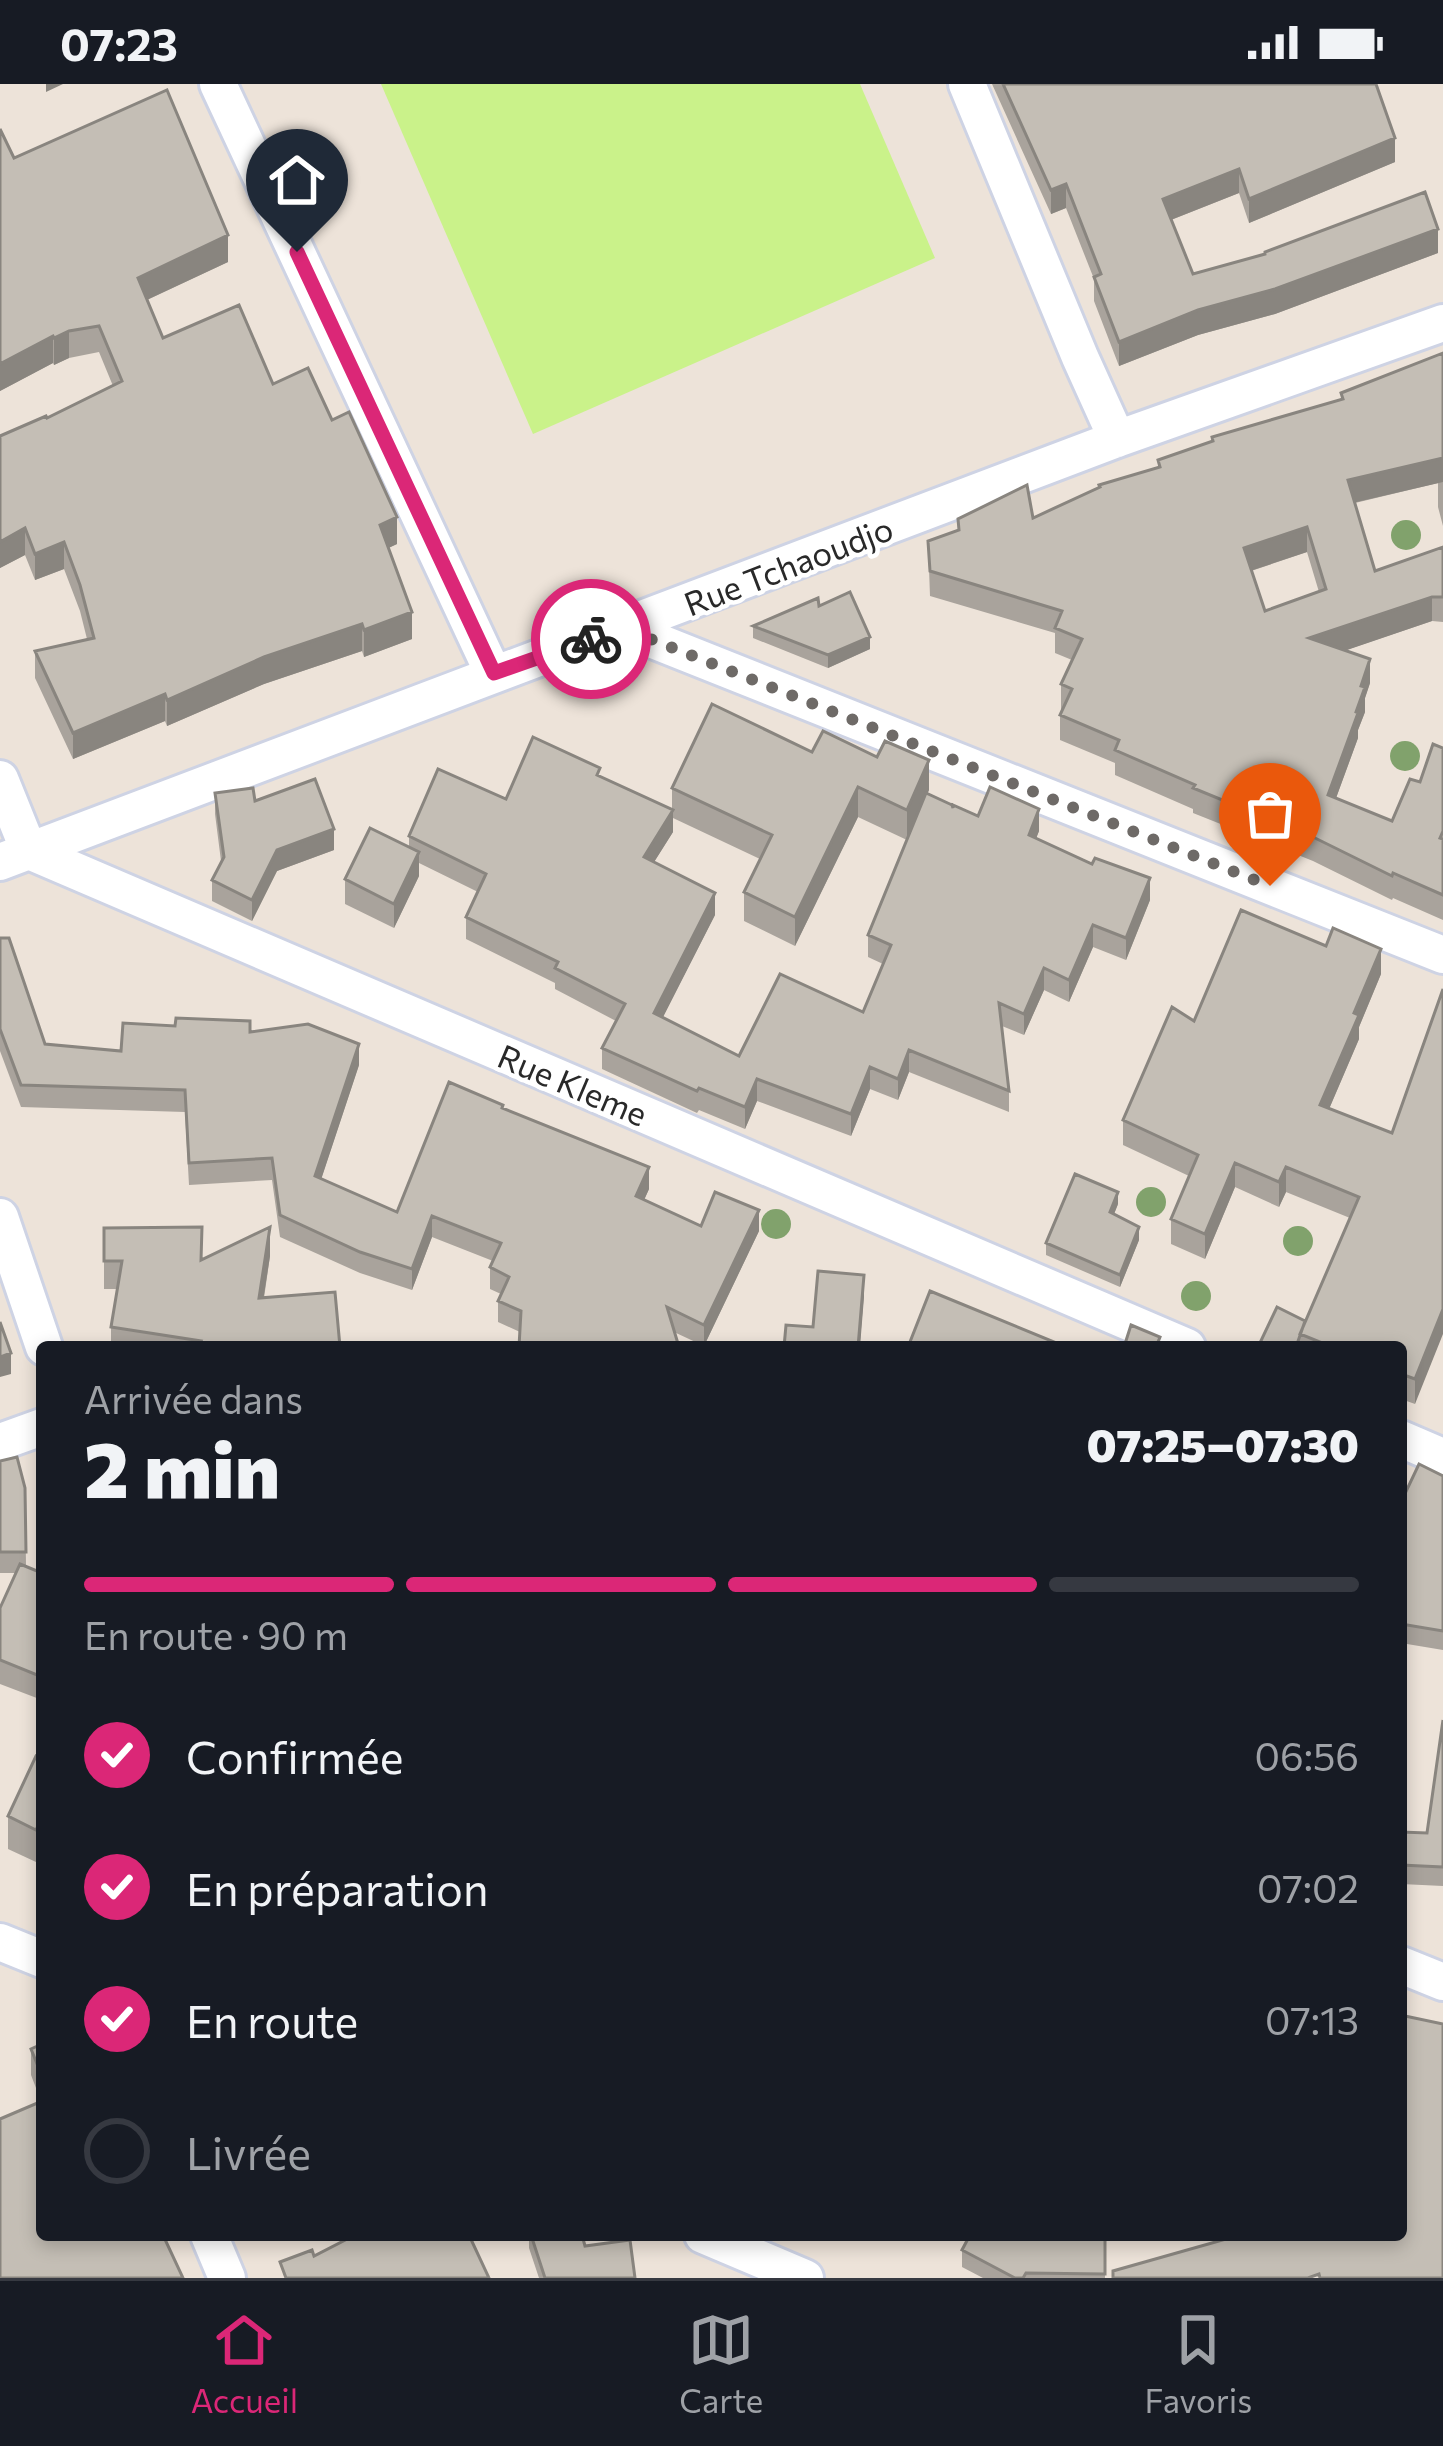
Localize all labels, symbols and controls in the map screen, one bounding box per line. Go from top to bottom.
text: 07:23 [60,15,178,70]
pin [246,129,348,252]
icon: home [264,147,330,213]
street label: Rue Tchaoudjo [678,506,898,624]
courier [531,579,651,699]
icon: bike [558,606,624,672]
pin [1219,763,1321,886]
icon: bag [1237,781,1303,847]
street label: Rue Kleme [492,1034,654,1134]
text: Arrivée dans [84,1374,303,1422]
text: 07:25–07:30 [1087,1416,1359,1471]
text: 2 min [84,1419,280,1514]
text: En route · 90 m [84,1610,348,1658]
icon: check [84,1722,150,1788]
text: Confirmée [186,1728,404,1783]
text: 06:56 [1255,1731,1359,1779]
icon: check [84,1854,150,1920]
text: En préparation [186,1860,489,1915]
text: 07:02 [1257,1863,1359,1911]
icon: check [84,1986,150,2052]
text: En route [186,1992,358,2047]
text: 07:13 [1265,1995,1359,2043]
text: Livrée [186,2124,311,2179]
tab: Accueil [191,2307,298,2420]
tab: Carte [679,2307,763,2420]
tab: Favoris [1144,2307,1252,2420]

